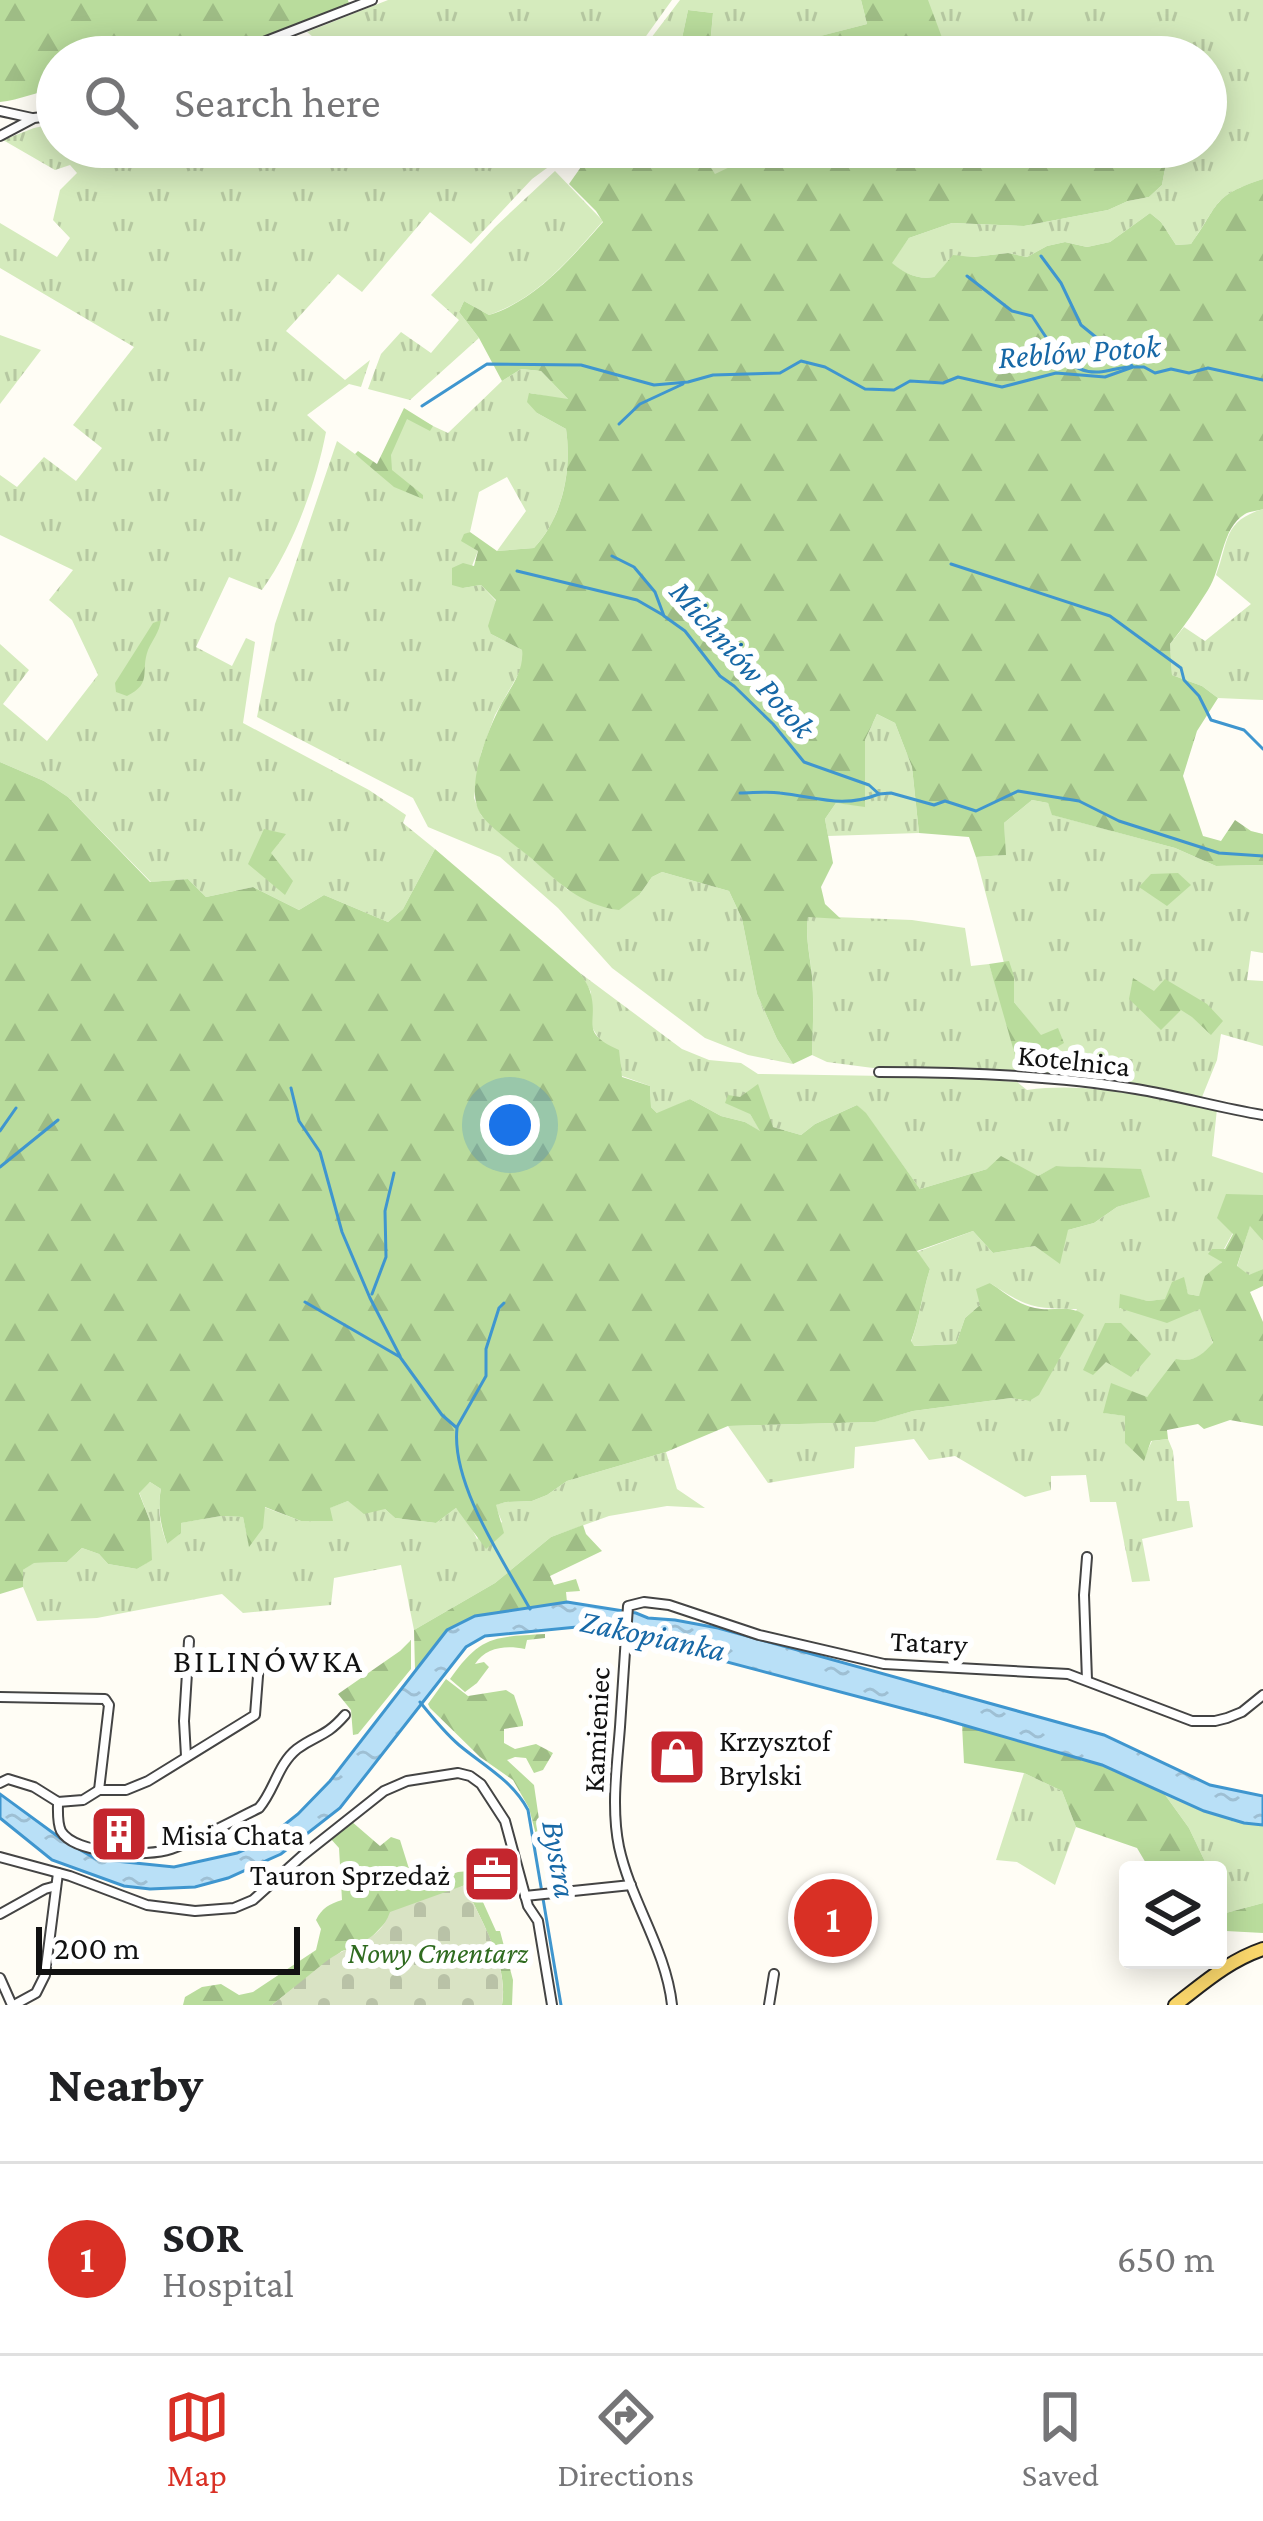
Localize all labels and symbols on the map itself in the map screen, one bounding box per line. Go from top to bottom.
water label: Reblów Potok [997,327,1163,375]
water label: Michniów Potok [662,572,824,746]
street label: Kotelnica [1016,1038,1132,1082]
your location [480,1095,540,1155]
water label: Zakopianka [577,1602,729,1668]
street label: Tatary [889,1623,969,1662]
district label: BILINÓWKA [173,1642,365,1679]
street label: Kamieniec [576,1666,616,1794]
place label: Krzysztof Brylski [719,1724,833,1792]
shop icon: Krzysztof Brylski [646,1726,708,1788]
building icon: Misia Chata [88,1803,150,1865]
water label: Bystra [535,1817,585,1901]
place label: Misia Chata [161,1818,304,1851]
office icon: Tauron Sprzedaż [461,1843,523,1905]
place label: Tauron Sprzedaż [250,1858,450,1892]
pin: 1 [794,1873,872,1963]
scale bar [36,1921,300,1974]
park label: Nowy Cmentarz [348,1936,529,1970]

